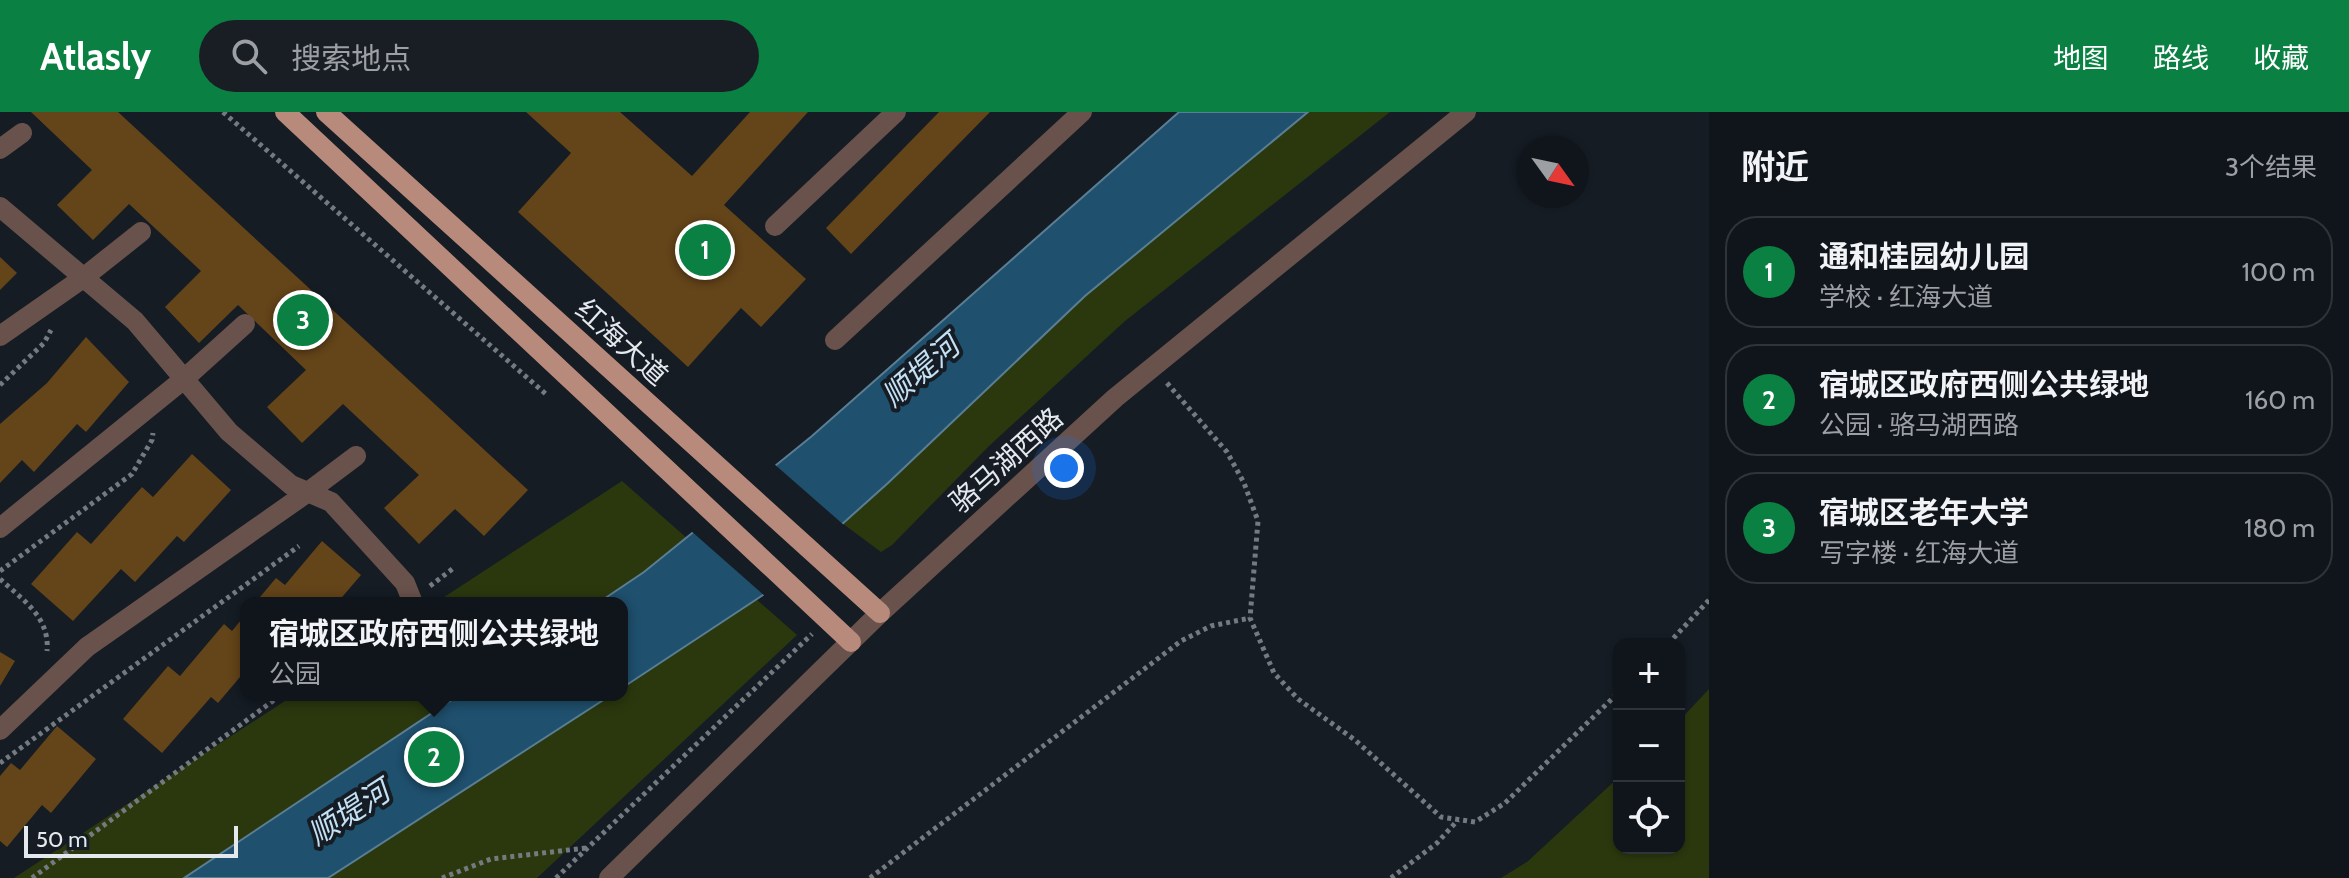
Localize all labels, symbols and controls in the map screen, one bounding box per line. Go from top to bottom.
search box [199,20,759,92]
text: Atlasly [40,33,151,80]
icon: search [227,34,271,78]
text: 搜索地点 [291,40,411,77]
text: 地图 [2053,41,2109,75]
text: 路线 [2153,41,2209,75]
text: 收藏 [2253,41,2309,75]
north arrow [1517,136,1589,208]
text: 附近 [1741,146,1809,188]
text: 3个结果 [2225,151,2317,183]
pin: 1 [679,220,731,280]
text: 通和桂园幼儿园 [1819,238,2029,275]
text: 1 [1764,256,1774,288]
text: 100 m [2242,256,2315,288]
text: 学校 · 红海大道 [1819,281,1993,313]
pin: 3 [277,290,329,350]
street label: 红海大道 [569,292,675,392]
water label: 顺堤河 [875,324,971,414]
text: 宿城区政府西侧公共绿地 [1819,366,2149,403]
text: 2 [1762,384,1776,416]
text: 160 m [2245,384,2315,416]
street label: 骆马湖西路 [943,401,1069,519]
text: 公园 · 骆马湖西路 [1819,409,2019,441]
your location [1044,448,1084,488]
text: 宿城区老年大学 [1819,494,2029,531]
text: 3 [1762,512,1776,544]
text: 180 m [2244,512,2315,544]
text: 写字楼 · 红海大道 [1819,537,2019,569]
popup [240,597,628,701]
text: 宿城区政府西侧公共绿地 [269,615,599,652]
map controls [1613,638,1685,854]
button: + [1613,638,1685,710]
text: 公园 [269,658,321,690]
button: − [1613,710,1685,782]
pin: 2 [408,727,460,787]
water label: 顺堤河 [301,770,401,853]
button: locate [1613,782,1685,854]
scale bar [24,822,238,858]
text: 50 m [36,826,88,853]

